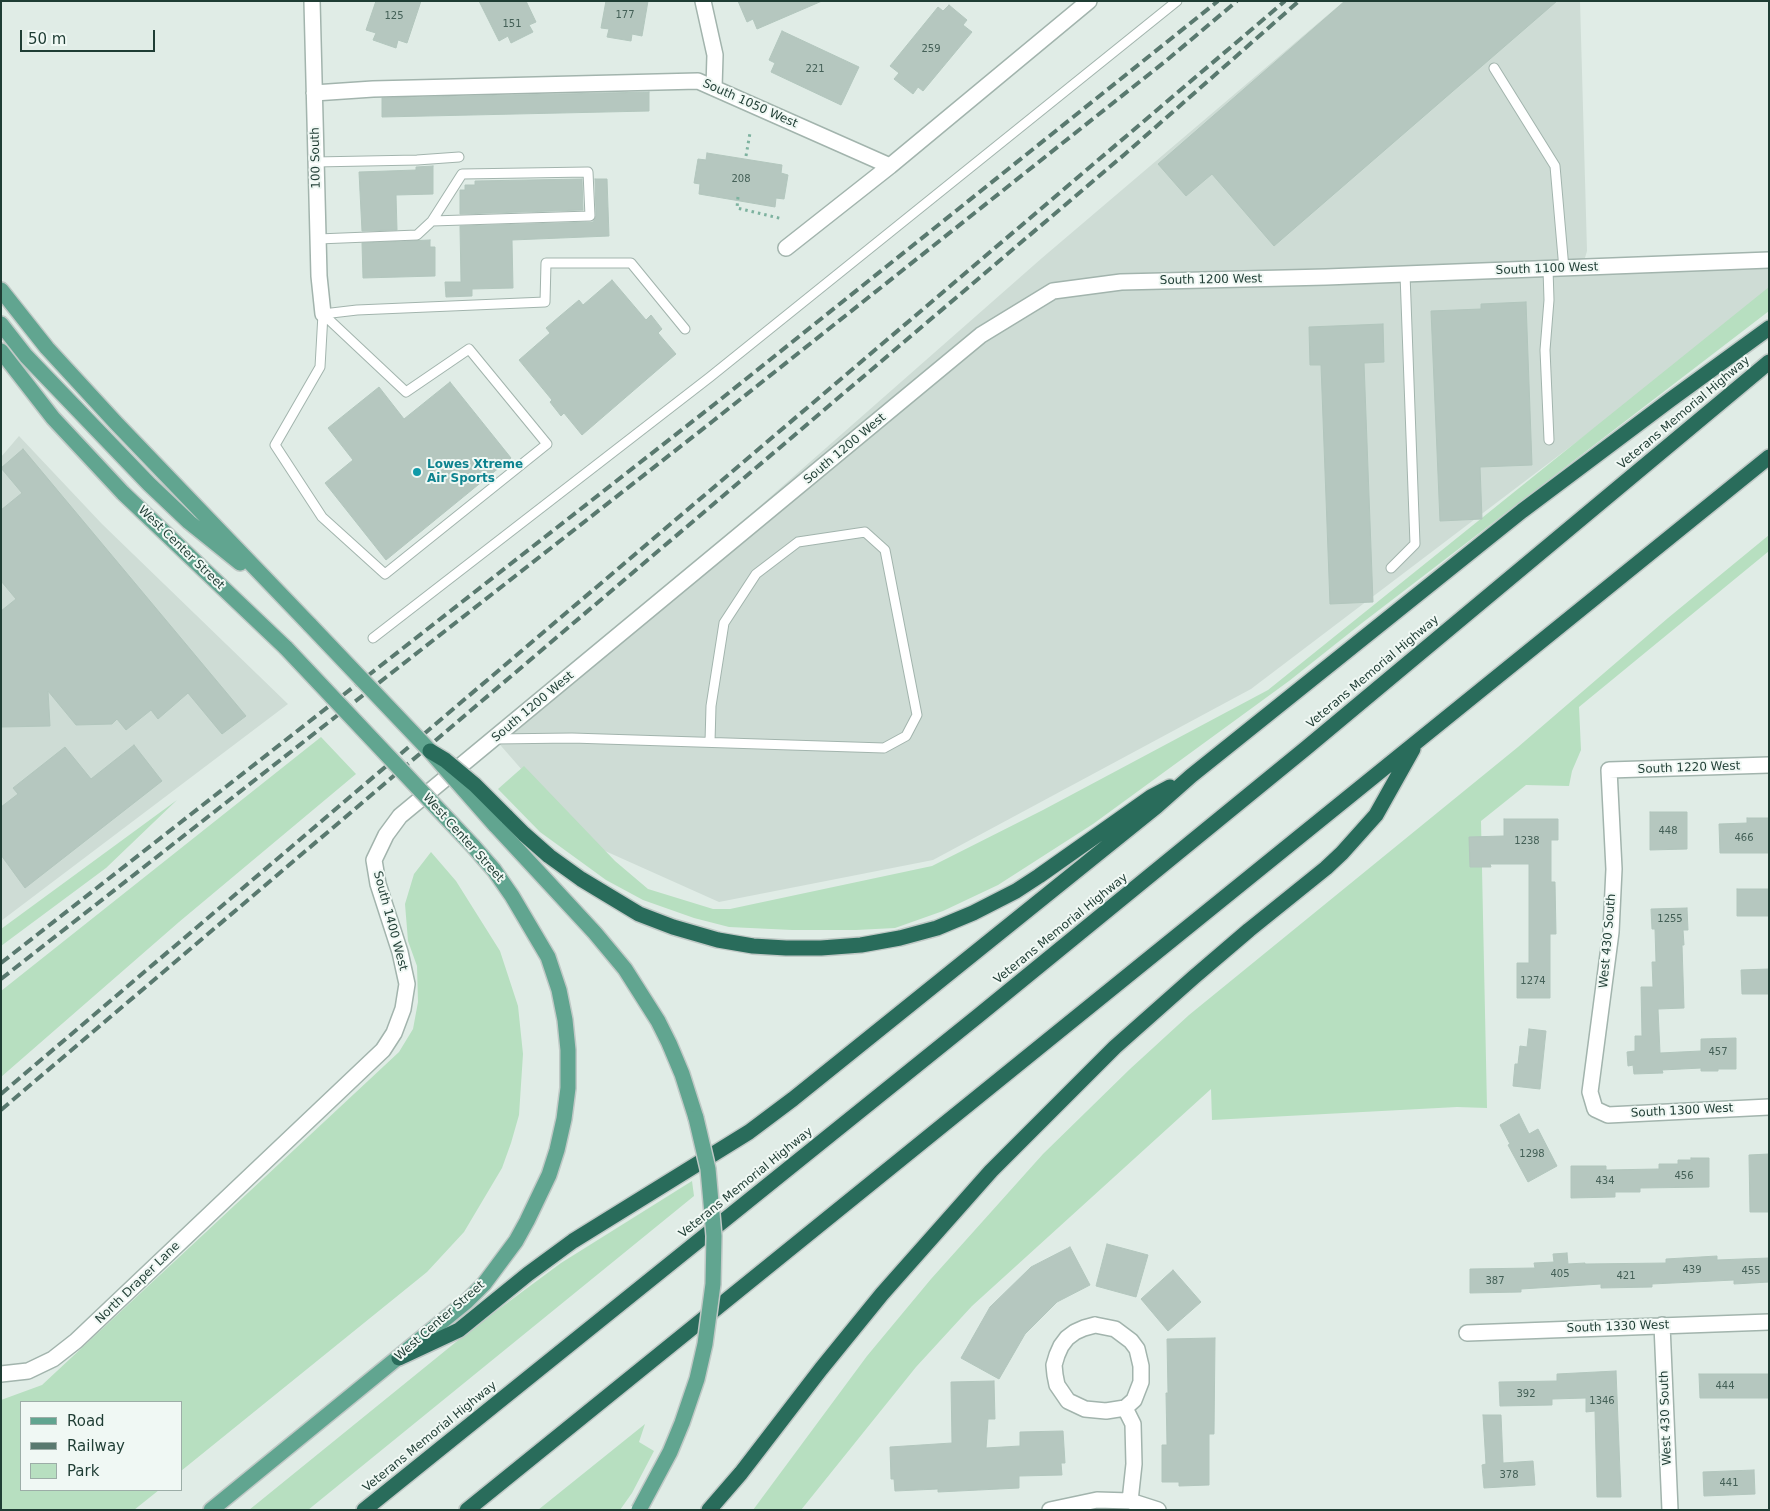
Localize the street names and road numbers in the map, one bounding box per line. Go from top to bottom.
street label: South 1050 West [700,77,800,131]
street label: 100 South [308,127,324,189]
street label: South 1100 West [1496,260,1598,278]
street label: South 1200 West [1160,272,1262,288]
street label: Veterans Memorial Highway [1615,353,1753,473]
street label: South 1200 West [801,411,889,487]
street label: West Center Street [135,503,227,593]
street label: Veterans Memorial Highway [1304,612,1442,732]
street label: South 1200 West [489,669,577,745]
street label: South 1220 West [1638,759,1740,777]
street label: West Center Street [420,791,506,885]
street label: South 1400 West [370,870,410,972]
street label: Veterans Memorial Highway [991,871,1131,987]
street label: West 430 South [1597,893,1619,989]
street label: South 1300 West [1630,1101,1734,1121]
street label: Veterans Memorial Highway [676,1125,816,1241]
street label: North Draper Lane [93,1239,183,1327]
street label: West Center Street [392,1278,488,1364]
street label: South 1330 West [1567,1318,1669,1336]
street label: West 430 South [1657,1370,1675,1466]
street label: Veterans Memorial Highway [360,1379,500,1495]

